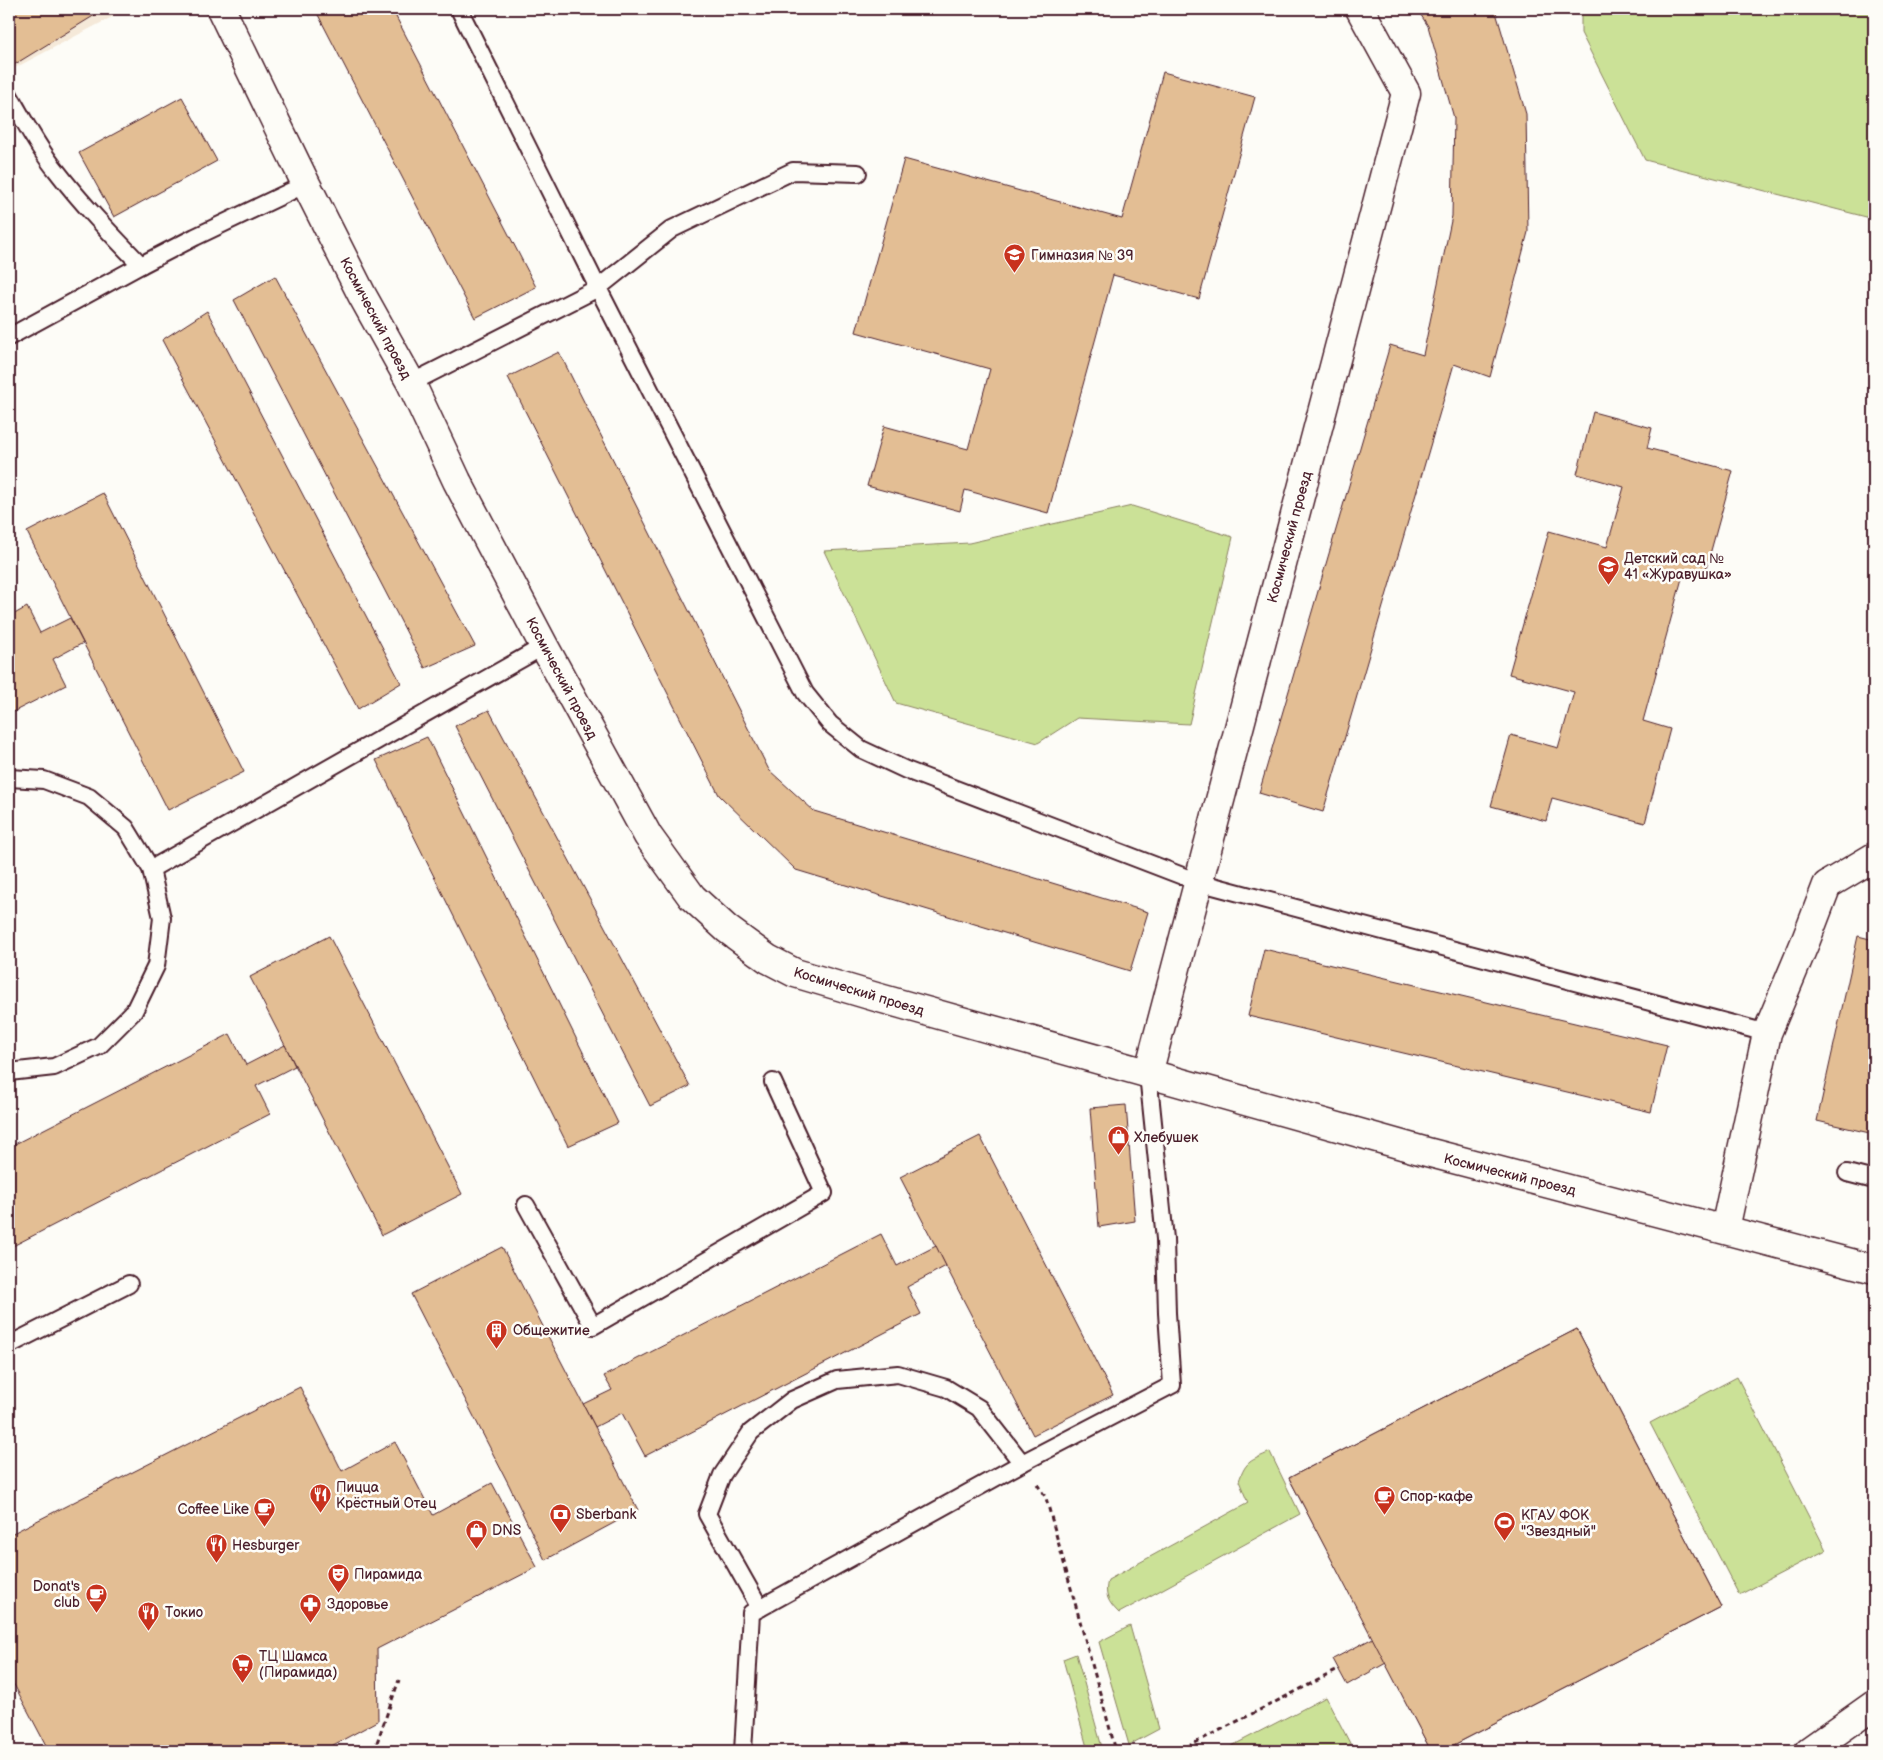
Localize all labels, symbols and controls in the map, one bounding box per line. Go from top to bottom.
school or university icon: Гимназия № 39 [1003,243,1027,274]
place label: Гимназия № 39 [1031,247,1134,264]
street label: Космический проезд [336,254,415,382]
street label: Космический проезд [1264,469,1315,605]
place label: Детский сад № 41 «Журавушка» [1624,550,1732,583]
school or university icon: Детский сад № 41 «Журавушка» [1596,554,1620,585]
street label: Космический проезд [522,614,601,742]
street label: Космический проезд [792,964,927,1020]
shop icon: Хлебушек [1106,1125,1130,1156]
place label: Хлебушек [1134,1129,1199,1146]
street label: Космический проезд [1442,1150,1578,1199]
building icon: Общежитие [485,1318,509,1349]
place label: Общежитие [513,1322,590,1339]
place label: Пицца Крёстный Отец [336,1479,436,1512]
restaurant icon: Пицца Крёстный Отец [308,1483,332,1514]
cafe icon: Спор-кафе [1372,1484,1396,1515]
place label: Спор-кафе [1400,1488,1473,1505]
cafe icon: Coffee Like [253,1497,277,1528]
place label: Coffee Like [177,1501,249,1518]
bank icon: Sberbank [548,1502,572,1533]
place label: Sberbank [576,1506,636,1523]
place label: КГАУ ФОК "Звездный" [1521,1507,1596,1540]
sports icon: КГАУ ФОК "Звездный" [1493,1511,1517,1542]
shop icon: DNS [464,1518,488,1549]
place label: DNS [492,1522,521,1539]
restaurant icon: Hesburger [204,1533,228,1564]
place label: Hesburger [232,1537,300,1554]
theatre icon: Пирамида [326,1562,350,1593]
place label: Пирамида [354,1566,423,1583]
place label: Donat's club [33,1578,80,1611]
cafe icon: Donat's club [84,1582,108,1613]
pharmacy icon: Здоровье [299,1592,323,1623]
place label: Здоровье [327,1596,388,1613]
restaurant icon: Токио [137,1600,161,1631]
place label: Токио [165,1604,203,1621]
place label: ТЦ Шамса (Пирамида) [259,1648,338,1681]
supermarket icon: ТЦ Шамса (Пирамида) [231,1652,255,1683]

